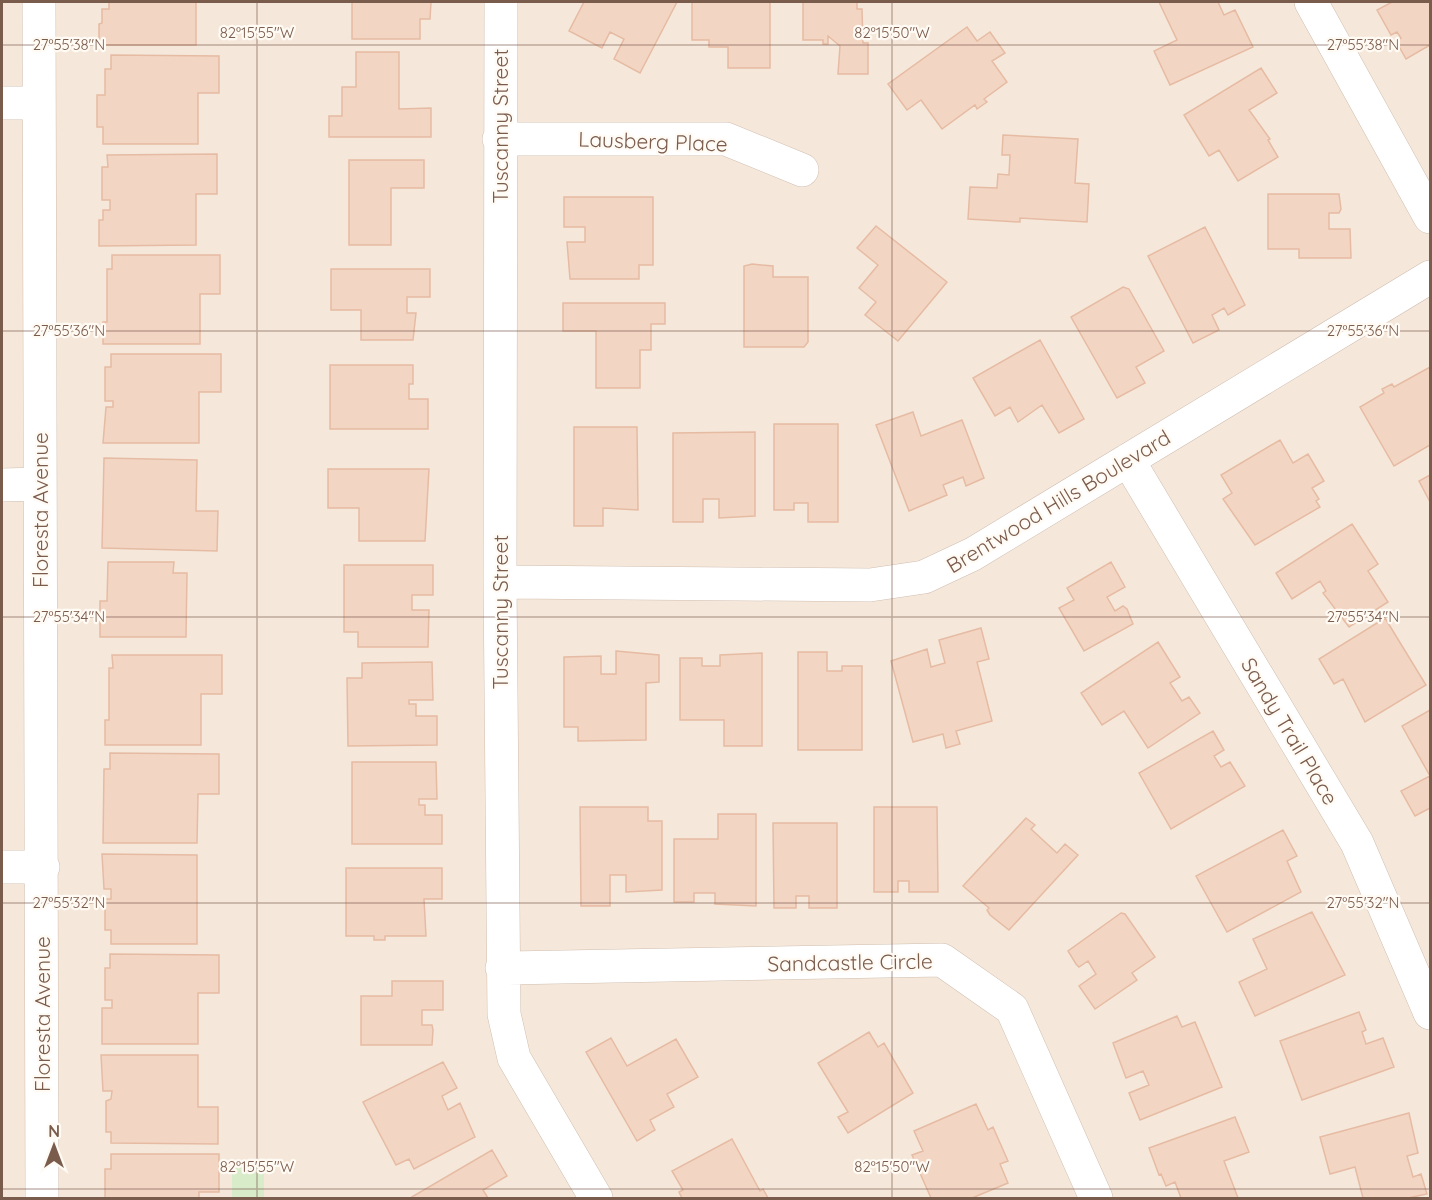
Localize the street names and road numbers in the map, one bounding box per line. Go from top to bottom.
street label: Tuscanny Street [487,49,513,203]
street label: Lausberg Place [578,125,728,157]
street label: Brentwood Hills Boulevard [941,424,1175,578]
street label: Floresta Avenue [27,432,53,588]
street label: Tuscanny Street [487,535,513,689]
street label: Sandy Trail Place [1236,653,1344,809]
street label: Floresta Avenue [29,936,55,1092]
street label: Sandcastle Circle [767,948,933,976]

